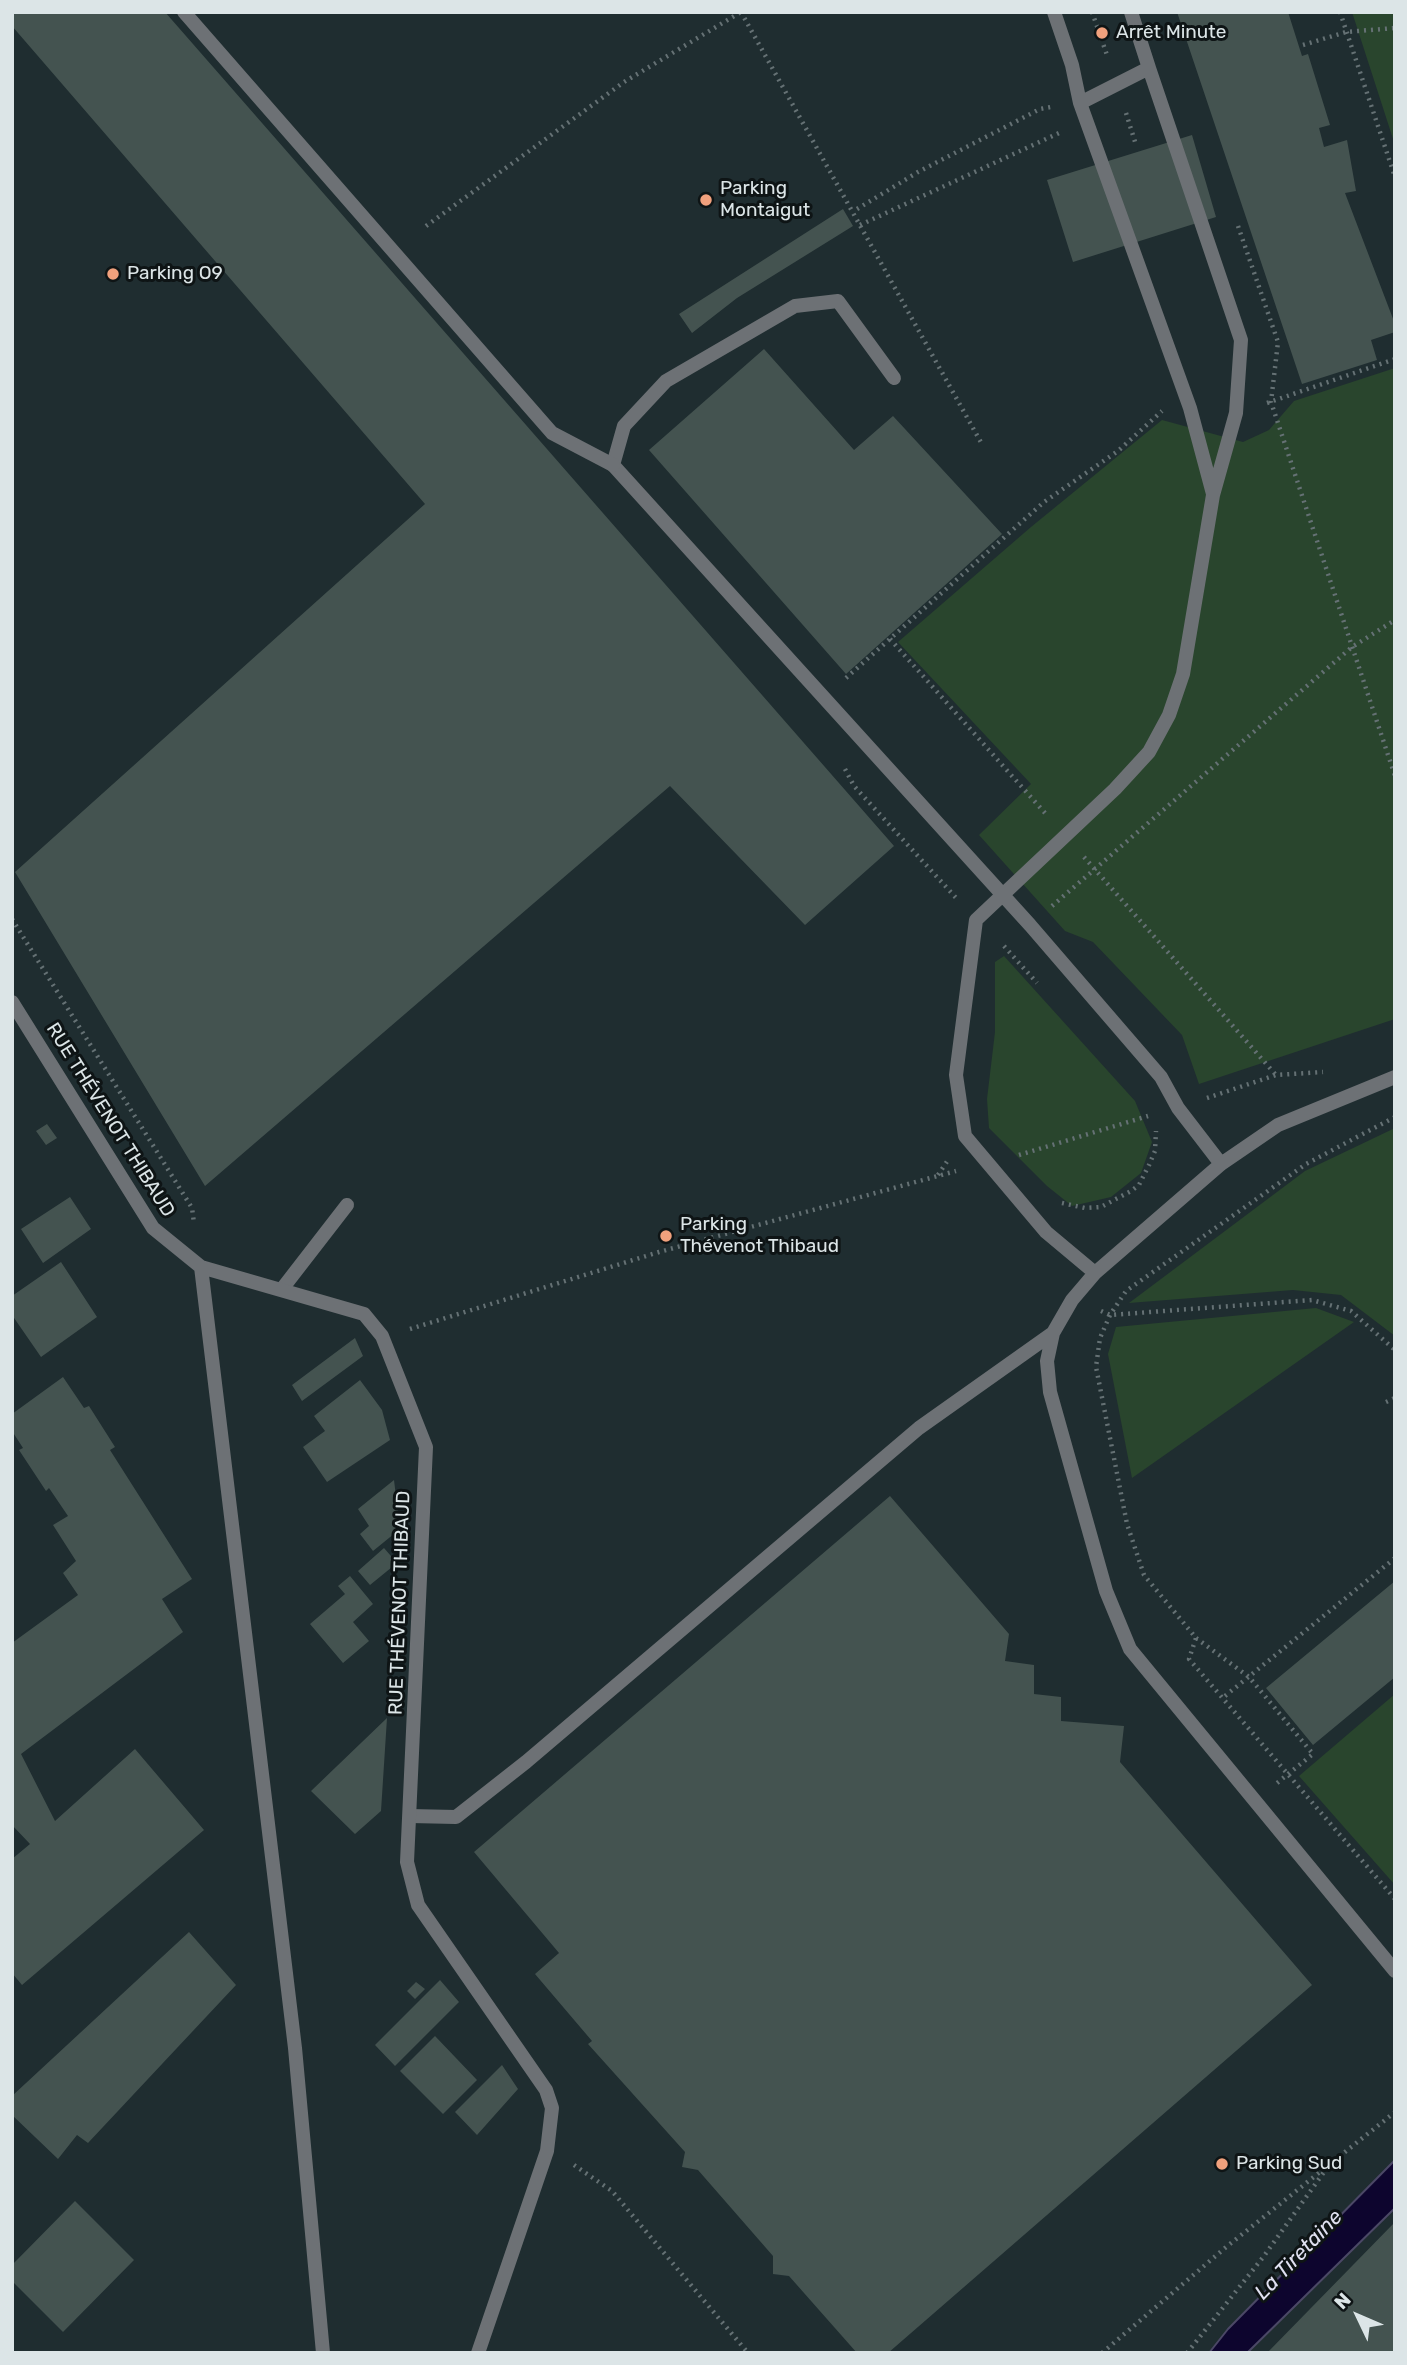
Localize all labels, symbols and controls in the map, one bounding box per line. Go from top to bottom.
place label: Arrêt Minute [1116,22,1226,44]
marker: Arrêt Minute [1094,25,1110,41]
place label: Parking Montaigut [720,178,810,222]
marker: Parking Montaigut [698,192,714,208]
place label: Parking O9 [127,263,223,285]
marker: Parking O9 [105,266,121,282]
street label: RUE THÉVENOT THIBAUD [41,1019,179,1221]
place label: Parking Thévenot Thibaud [680,1214,839,1258]
marker: Parking Thévenot Thibaud [658,1228,674,1244]
street label: RUE THÉVENOT THIBAUD [385,1490,415,1716]
place label: Parking Sud [1236,2153,1342,2175]
marker: Parking Sud [1214,2156,1230,2172]
water label: La Tiretaine [1250,2205,1348,2305]
north arrow [1323,2281,1393,2351]
text: N [1330,2288,1356,2314]

